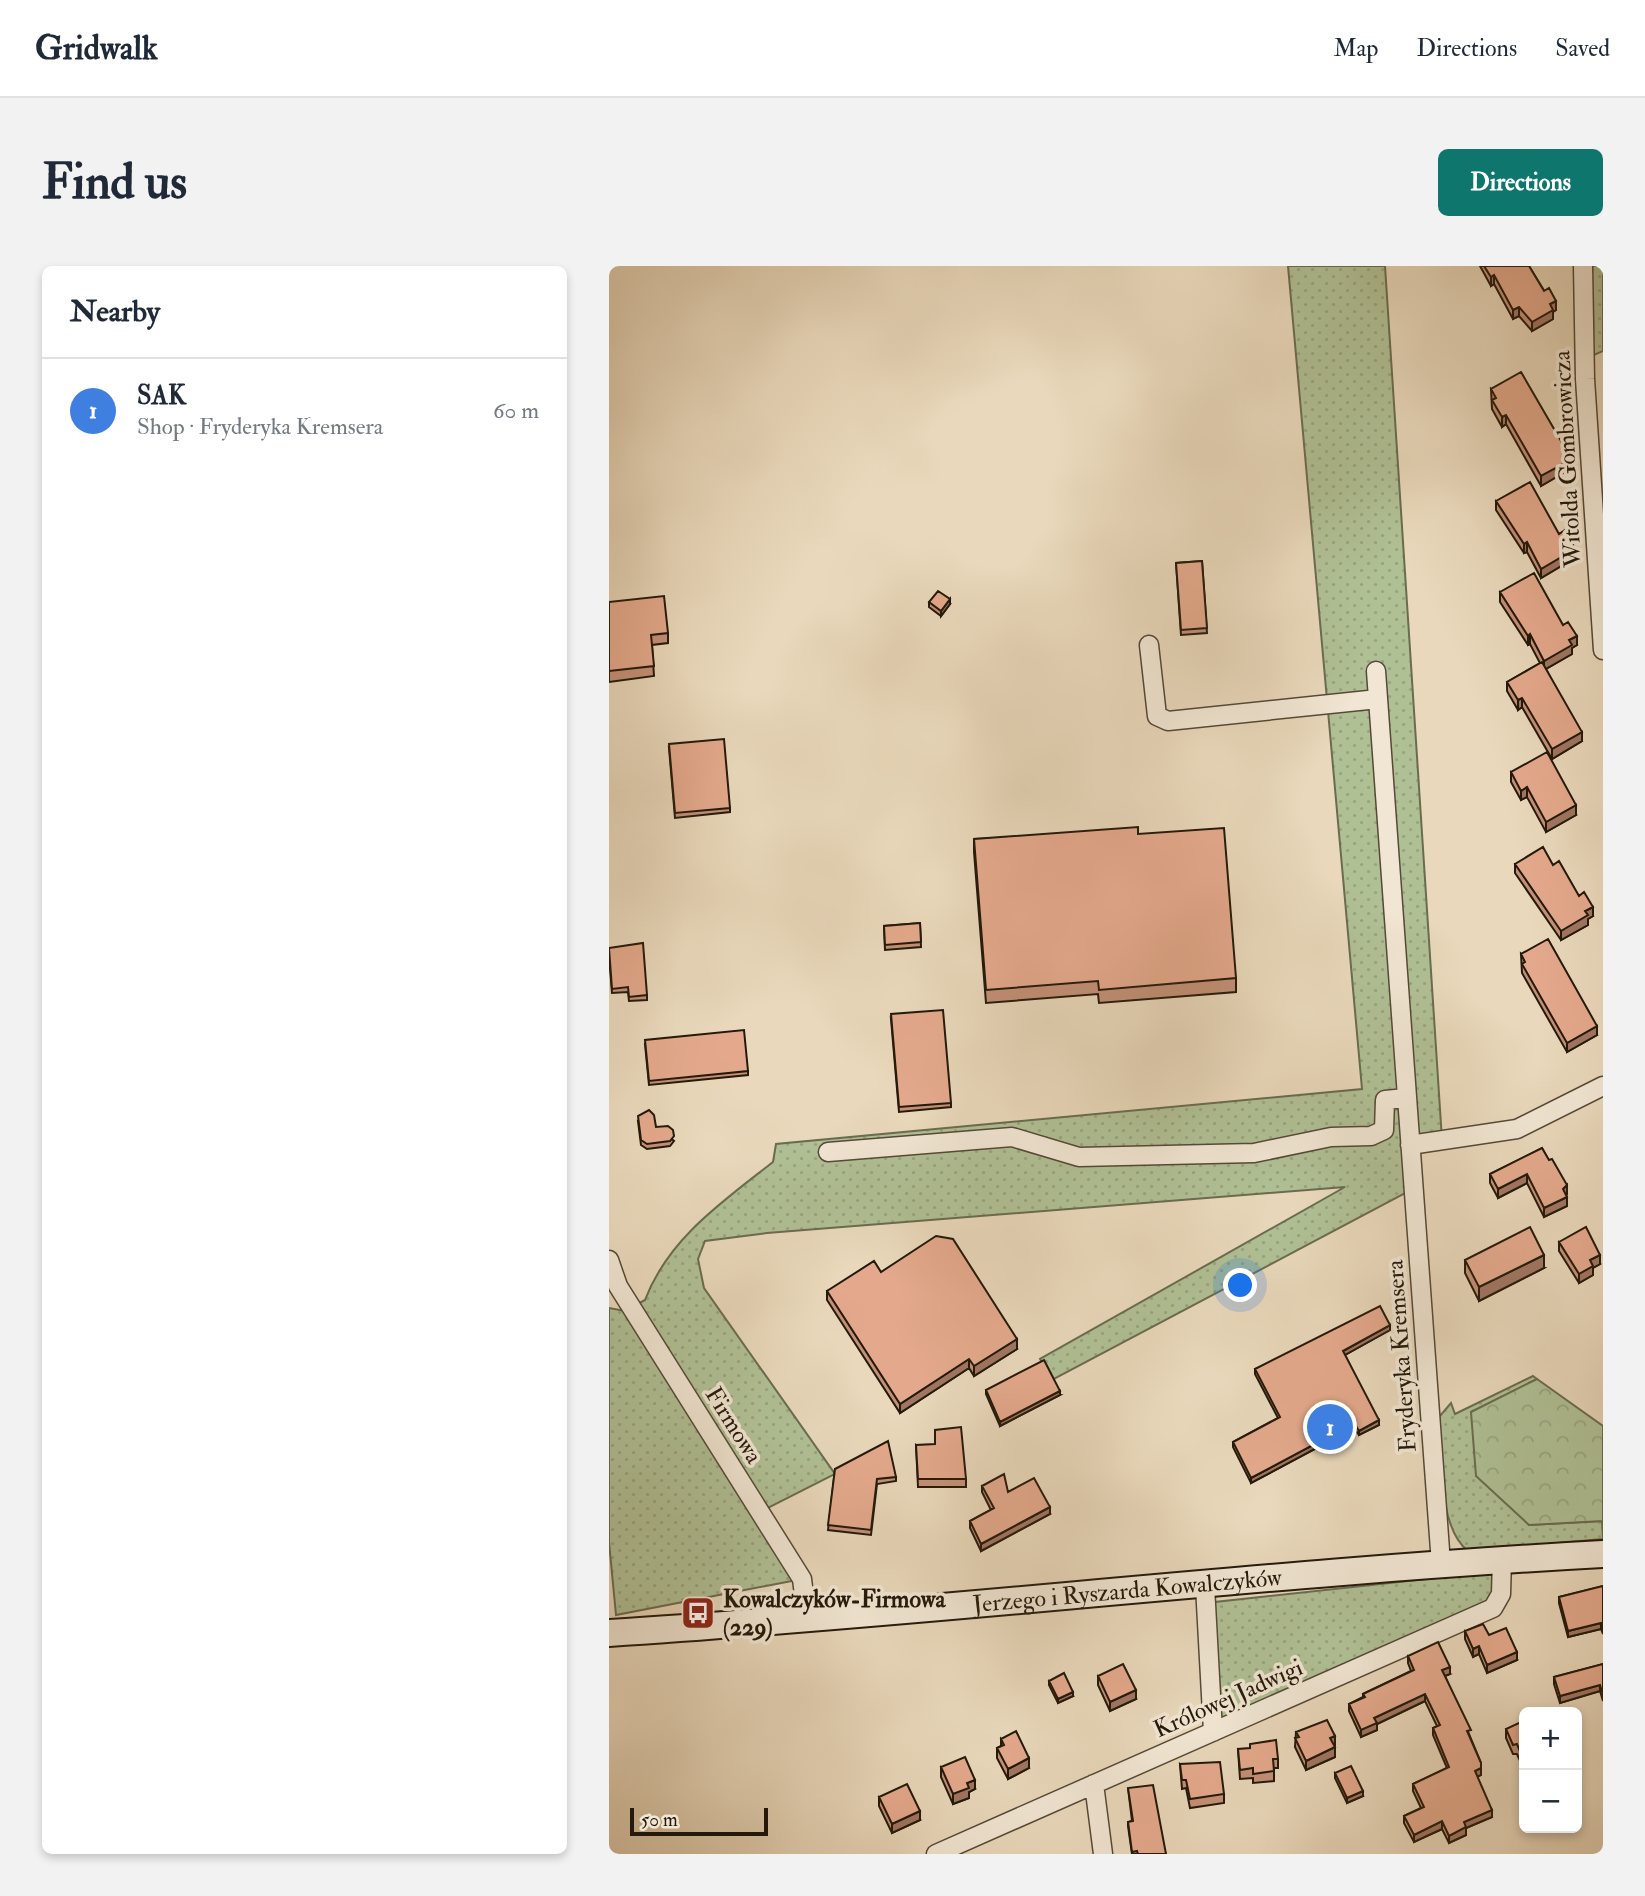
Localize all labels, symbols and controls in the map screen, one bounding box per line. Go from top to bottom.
text: Gridwalk [35,28,158,69]
text: Map [1333,33,1378,64]
text: Directions [1416,33,1517,64]
text: Saved [1555,33,1610,64]
button: Directions [1438,149,1603,216]
text: Find us [42,152,187,213]
text: Nearby [70,293,160,330]
street label: Witolda Gombrowicza [1546,349,1589,569]
text: SAK [137,380,186,412]
text: 1 [89,396,97,425]
text: 60 m [493,396,539,425]
text: Shop · Fryderyka Kremsera [137,412,383,441]
street label: Fryderyka Kremsera [1379,1258,1424,1453]
your location [1223,1268,1257,1302]
street label: Firmowa [698,1381,770,1470]
pin: 1 [1307,1401,1353,1453]
street label: Jerzego i Ryszarda Kowalczyków [971,1562,1284,1620]
place label: Kowalczyków-Firmowa (229) [723,1584,947,1643]
bus stop icon: Kowalczyków-Firmowa (229) [679,1594,717,1632]
street label: Królowej Jadwigi [1149,1652,1308,1745]
map controls [1519,1707,1582,1833]
button: + [1519,1707,1582,1770]
button: − [1519,1770,1582,1833]
scale bar [630,1805,768,1837]
text: 50 m [641,1808,678,1832]

